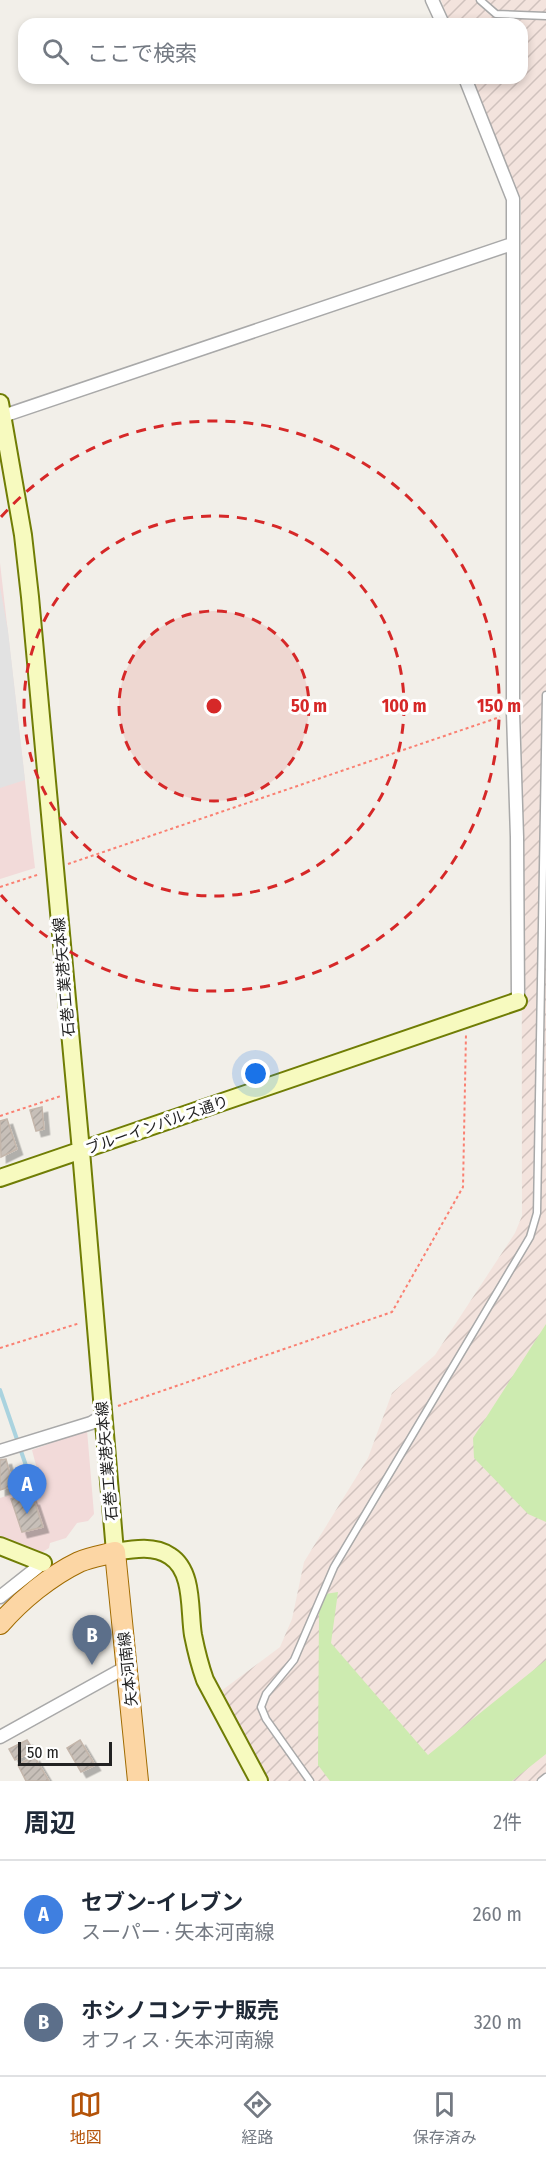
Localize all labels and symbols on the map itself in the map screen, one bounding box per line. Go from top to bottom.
text: 50 m [291,695,327,717]
text: 100 m [382,695,426,717]
text: 150 m [477,695,521,717]
centre of rings [204,696,224,716]
street label: 石巻工業港矢本線 [50,916,78,1038]
your location [241,1059,270,1088]
street label: ブルーインパルス通り [83,1092,231,1158]
street label: 石巻工業港矢本線 [93,1400,121,1522]
pin: A [8,1464,46,1514]
pin: B [72,1616,112,1665]
street label: 矢本河南線 [115,1631,141,1707]
scale bar [18,1739,112,1766]

